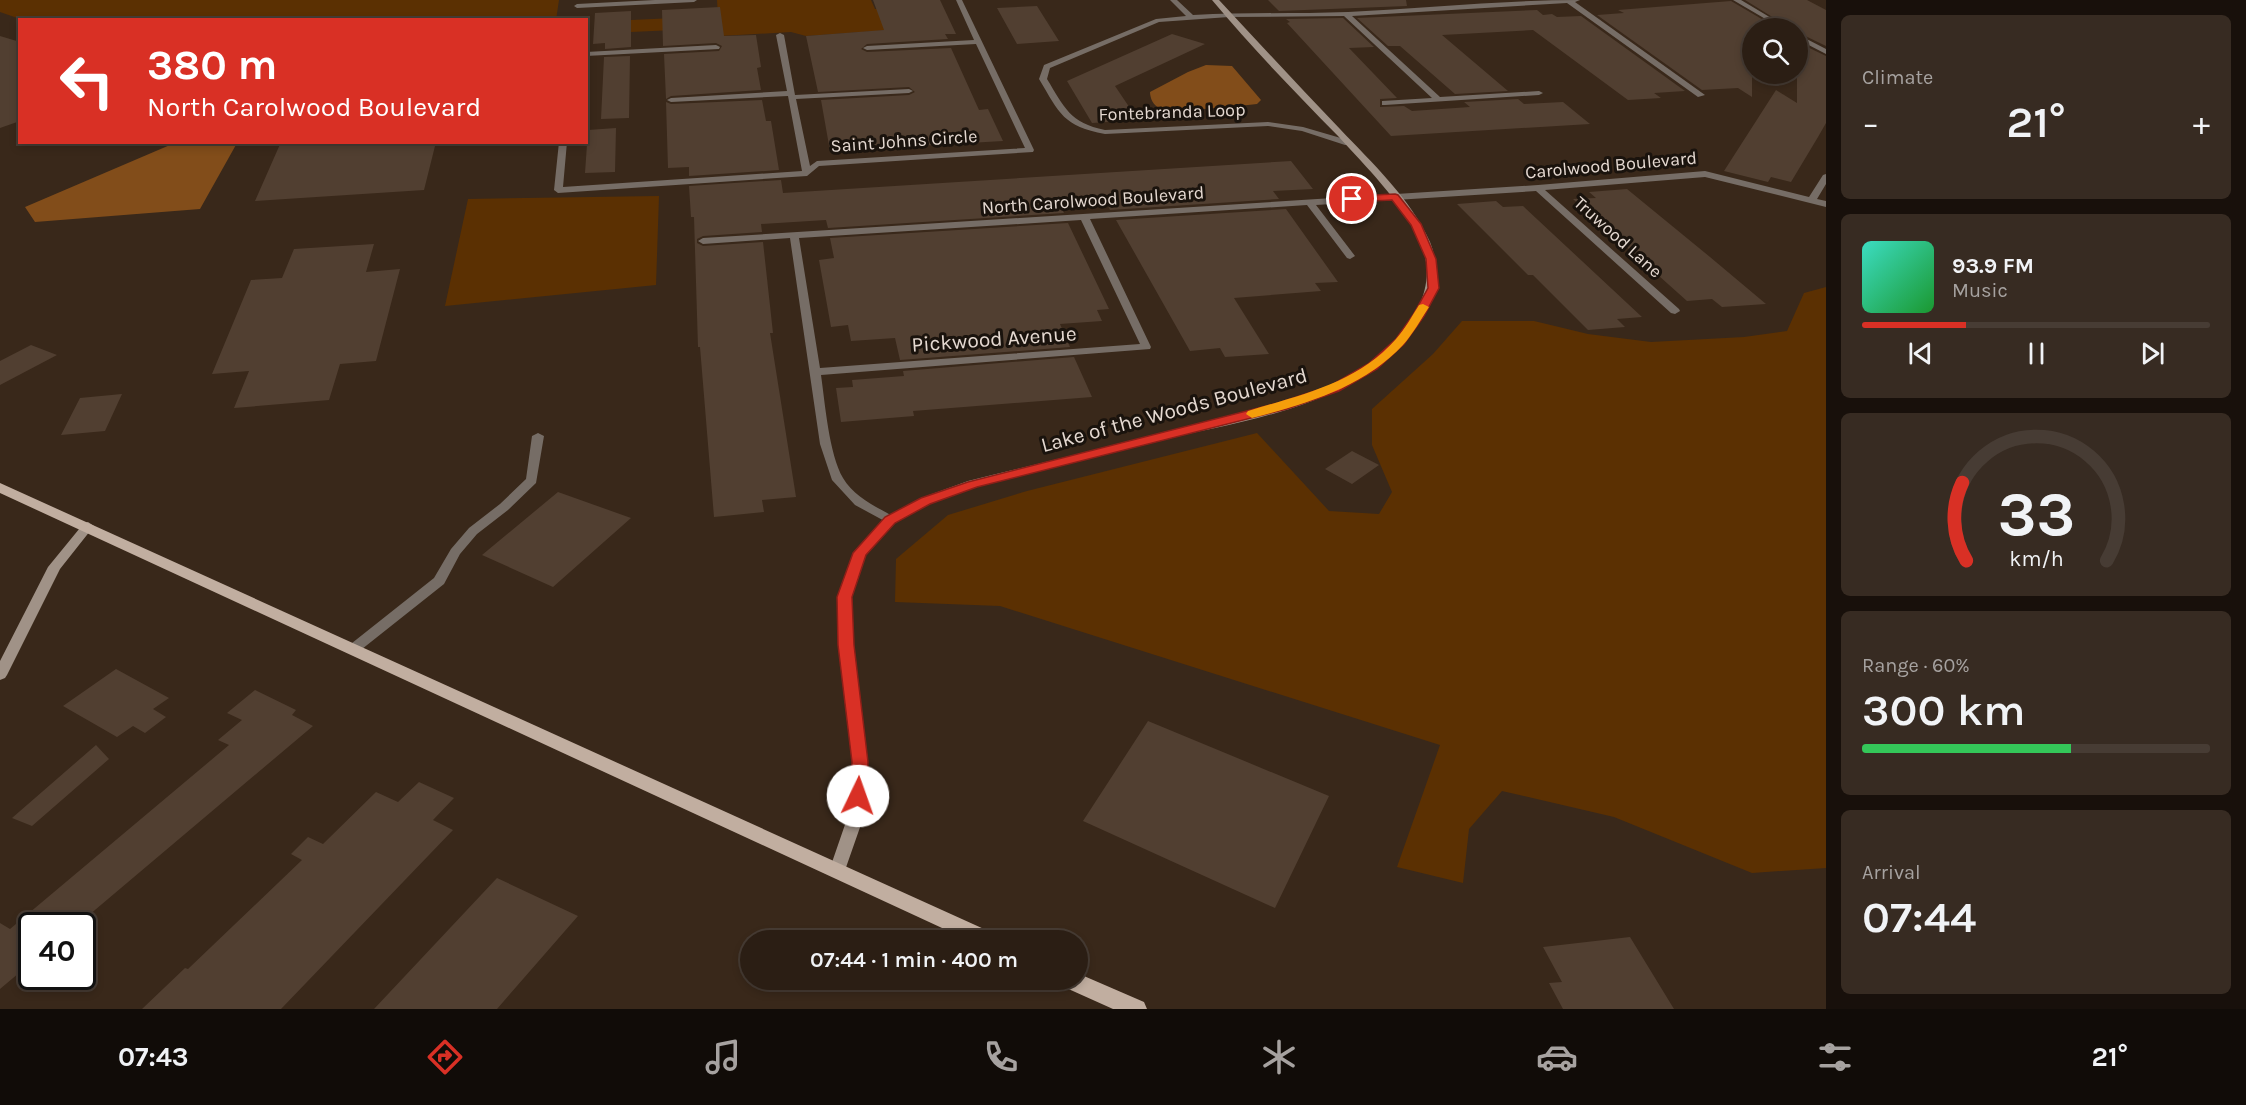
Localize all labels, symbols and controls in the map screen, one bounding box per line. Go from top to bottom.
map controls [1742,18,1808,84]
button: search [1742,18,1808,84]
text: 380 m [147,40,277,90]
icon: left [48,42,126,120]
text: Climate [1862,66,1933,89]
text: North Carolwood Boulevard [147,91,481,123]
text: 21° [2006,96,2066,148]
street label: Fontebranda Loop [1098,98,1246,126]
text: − [1862,104,1879,142]
text: + [2193,104,2210,142]
street label: Saint Johns Circle [830,125,978,157]
street label: Carolwood Boulevard [1524,147,1698,183]
pin [1326,173,1377,224]
street label: North Carolwood Boulevard [981,181,1205,219]
icon: arrive [1335,182,1368,215]
street label: Truwood Lane [1569,192,1667,282]
text: 93.9 FM [1952,253,2034,279]
text: Music [1952,279,2008,302]
street label: Pickwood Avenue [911,321,1077,357]
icon: previous [1904,337,1937,370]
icon: pause [2020,337,2053,370]
icon: next [2136,337,2169,370]
street label: Lake of the Woods Boulevard [1038,363,1310,457]
text: 33 [1997,479,2075,552]
text: km/h [2009,547,2063,572]
text: Range · 60% [1862,654,1970,677]
text: 300 km [1862,684,2026,736]
position arrow [826,764,890,828]
text: Arrival [1862,861,1921,884]
text: 07:44 [1862,891,1976,943]
speed limit sign: 40 [18,912,96,990]
text: 07:44 · 1 min · 400 m [810,947,1018,973]
icon: directions [424,1036,466,1078]
icon: music [702,1036,744,1078]
icon: phone [980,1036,1022,1078]
icon: climate [1258,1036,1300,1078]
icon: car [1536,1036,1578,1078]
icon: filters [1814,1036,1856,1078]
text: 07:43 [118,1041,189,1073]
text: 21° [2092,1041,2128,1073]

